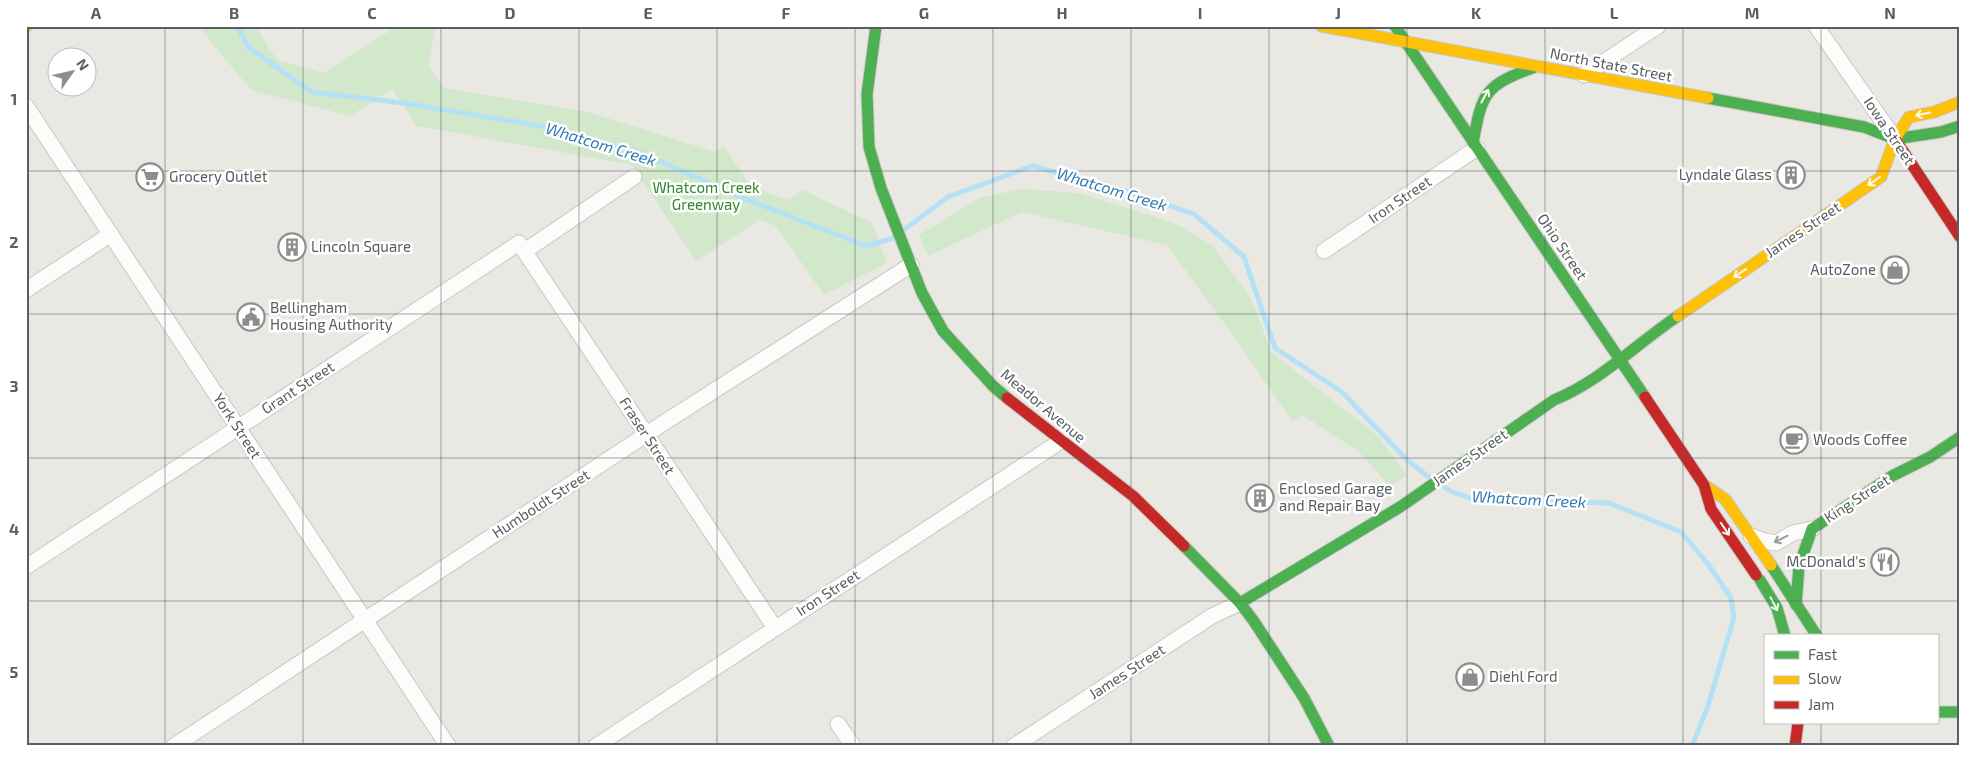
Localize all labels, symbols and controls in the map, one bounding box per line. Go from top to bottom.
text: A [91,3,102,22]
text: B [229,3,239,22]
text: C [367,3,377,22]
text: D [505,3,516,22]
text: E [643,3,653,22]
text: F [782,3,791,22]
text: G [919,3,929,22]
text: H [1056,3,1068,22]
text: I [1198,3,1202,22]
text: J [1335,3,1341,22]
text: K [1471,3,1482,22]
text: L [1610,3,1619,22]
text: M [1745,3,1759,22]
text: N [1884,3,1896,22]
street label: North State Street [1549,43,1674,85]
north arrow [48,48,98,98]
text: N [73,56,93,73]
text: 1 [11,89,17,108]
one-way arrow [1480,89,1490,104]
street label: Iowa Street [1861,93,1919,168]
one-way arrow [1915,110,1931,120]
water label: Whatcom Creek [544,118,659,169]
building icon: Lyndale Glass [1776,160,1806,190]
supermarket icon: Grocery Outlet [135,162,165,192]
water label: Whatcom Creek [1055,163,1170,214]
place label: Lyndale Glass [1679,165,1772,183]
place label: Grocery Outlet [169,167,268,185]
street label: Iron Street [1365,171,1435,227]
one-way arrow [1867,176,1881,186]
park label: Whatcom Creek Greenway [652,178,760,213]
street label: James Street [1761,197,1844,261]
street label: Ohio Street [1534,210,1592,283]
text: 2 [9,232,19,251]
building icon: Lincoln Square [277,232,307,262]
place label: Lincoln Square [311,237,411,255]
shop icon: AutoZone [1880,255,1910,285]
place label: AutoZone [1810,260,1876,278]
one-way arrow [1733,268,1747,278]
place label: Bellingham Housing Authority [270,298,393,333]
public building icon: Bellingham Housing Authority [236,302,266,332]
street label: Grant Street [258,357,337,417]
street label: Meador Avenue [997,364,1090,446]
text: 3 [9,376,19,395]
street label: York Street [210,389,266,462]
street label: Fraser Street [616,393,680,478]
street label: James Street [1429,425,1511,490]
cafe icon: Woods Coffee [1779,425,1809,455]
place label: Woods Coffee [1813,430,1907,448]
street label: Humboldt Street [488,465,593,541]
street label: King Street [1820,470,1893,526]
place label: Enclosed Garage and Repair Bay [1279,479,1392,514]
building icon: Enclosed Garage and Repair Bay [1245,483,1275,513]
water label: Whatcom Creek [1471,486,1587,511]
text: 4 [9,519,19,538]
one-way arrow [1720,521,1730,535]
one-way arrow [1774,534,1789,544]
restaurant icon: McDonald's [1870,547,1900,577]
place label: McDonald's [1786,552,1866,570]
street label: Iron Street [792,565,863,619]
one-way arrow [1769,596,1779,611]
legend [1764,634,1938,724]
street label: James Street [1085,640,1168,702]
text: Fast [1808,645,1838,663]
text: 5 [10,662,19,681]
shop icon: Diehl Ford [1455,662,1485,692]
place label: Diehl Ford [1489,667,1558,685]
text: Slow [1808,669,1842,687]
text: Jam [1808,695,1834,713]

